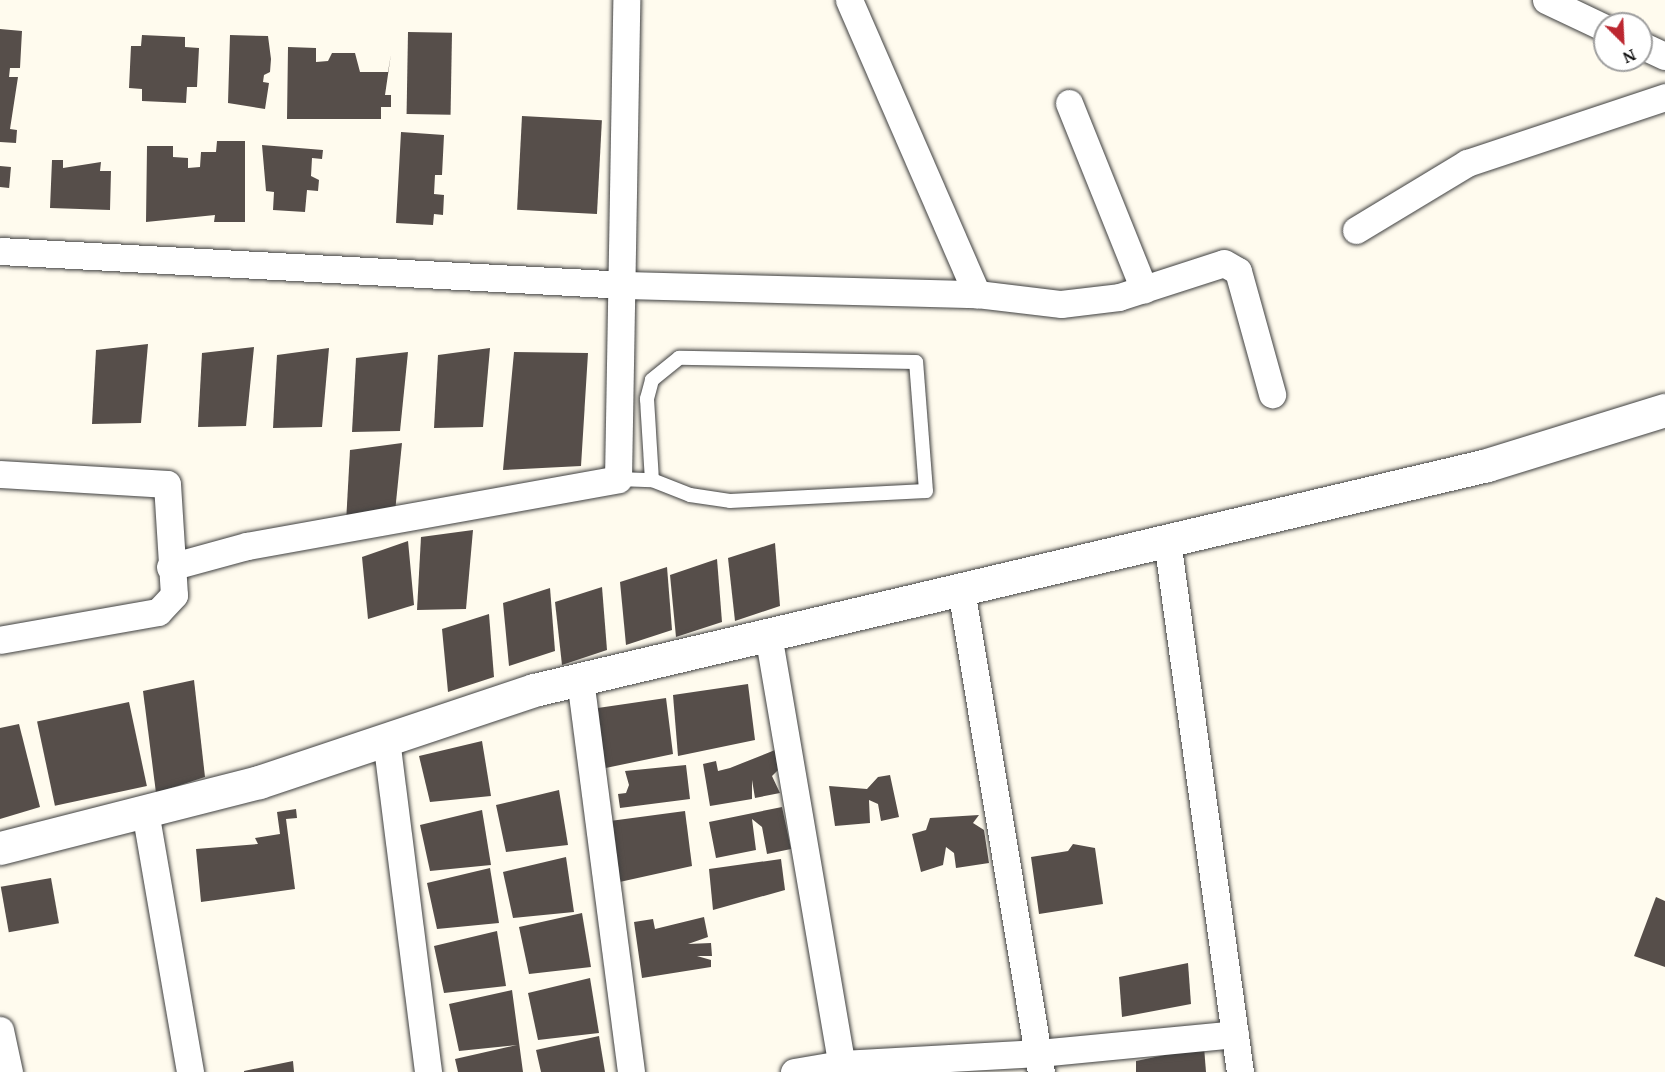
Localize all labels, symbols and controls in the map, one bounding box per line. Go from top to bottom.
north arrow [1593,12,1653,72]
text: N [1619,44,1640,69]

